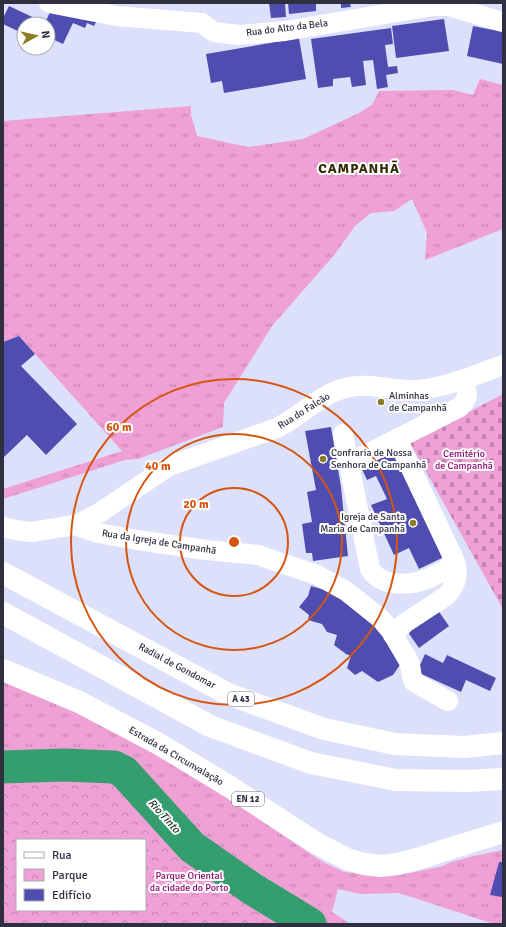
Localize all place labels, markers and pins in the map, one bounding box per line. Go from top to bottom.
place label: Alminhas de Campanhã [389,390,447,414]
marker: Alminhas de Campanhã [376,397,386,407]
place label: Confraria de Nossa Senhora de Campanhã [331,447,426,471]
marker: Confraria de Nossa Senhora de Campanhã [318,454,328,464]
place label: Igreja de Santa Maria de Campanhã [320,511,405,535]
marker: Igreja de Santa Maria de Campanhã [408,518,418,528]
centre of rings [227,535,241,549]

